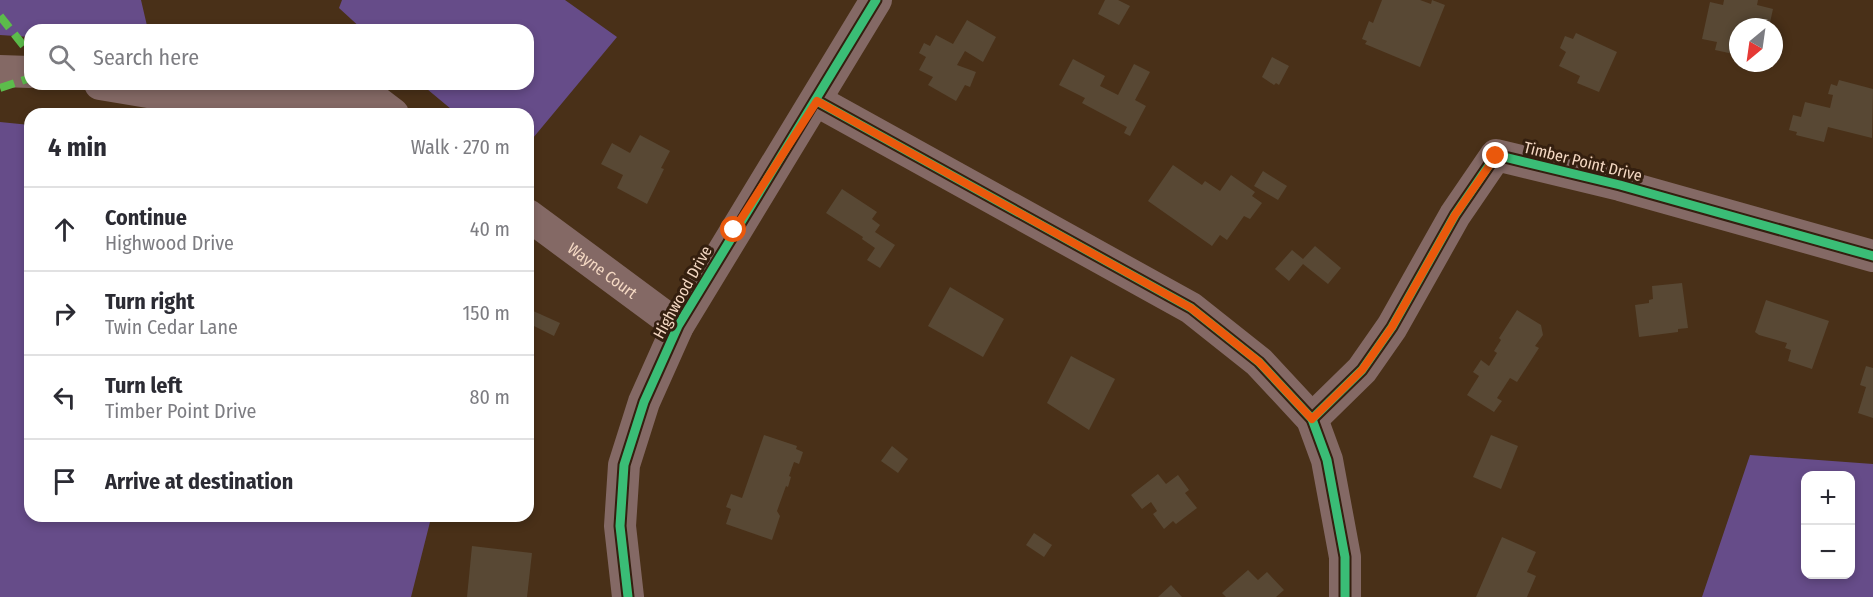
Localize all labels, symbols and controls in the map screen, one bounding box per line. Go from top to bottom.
north arrow [1729,18,1783,72]
search box [24,24,534,90]
icon: search [45,41,78,74]
text: Search here [93,44,199,71]
text: 4 min [48,132,107,163]
text: Walk · 270 m [411,135,510,159]
street label: Timber Point Drive [1522,138,1644,185]
route end [1482,142,1508,168]
text: Continue [105,204,187,231]
icon: ahead [48,213,81,246]
route start [720,216,746,242]
text: 40 m [470,217,510,241]
text: Highwood Drive [105,231,234,255]
street label: Wayne Court [564,239,642,303]
street label: Highwood Drive [649,242,716,342]
text: Turn right [105,288,194,315]
icon: right [48,297,81,330]
text: 150 m [463,301,510,325]
text: Twin Cedar Lane [105,315,238,339]
text: Turn left [105,372,183,399]
icon: left [48,381,81,414]
text: 80 m [470,385,510,409]
text: Timber Point Drive [105,399,256,423]
icon: arrive [48,465,81,498]
text: Arrive at destination [105,468,293,495]
map controls [1801,471,1855,579]
button: + [1801,471,1855,525]
button: − [1801,525,1855,579]

